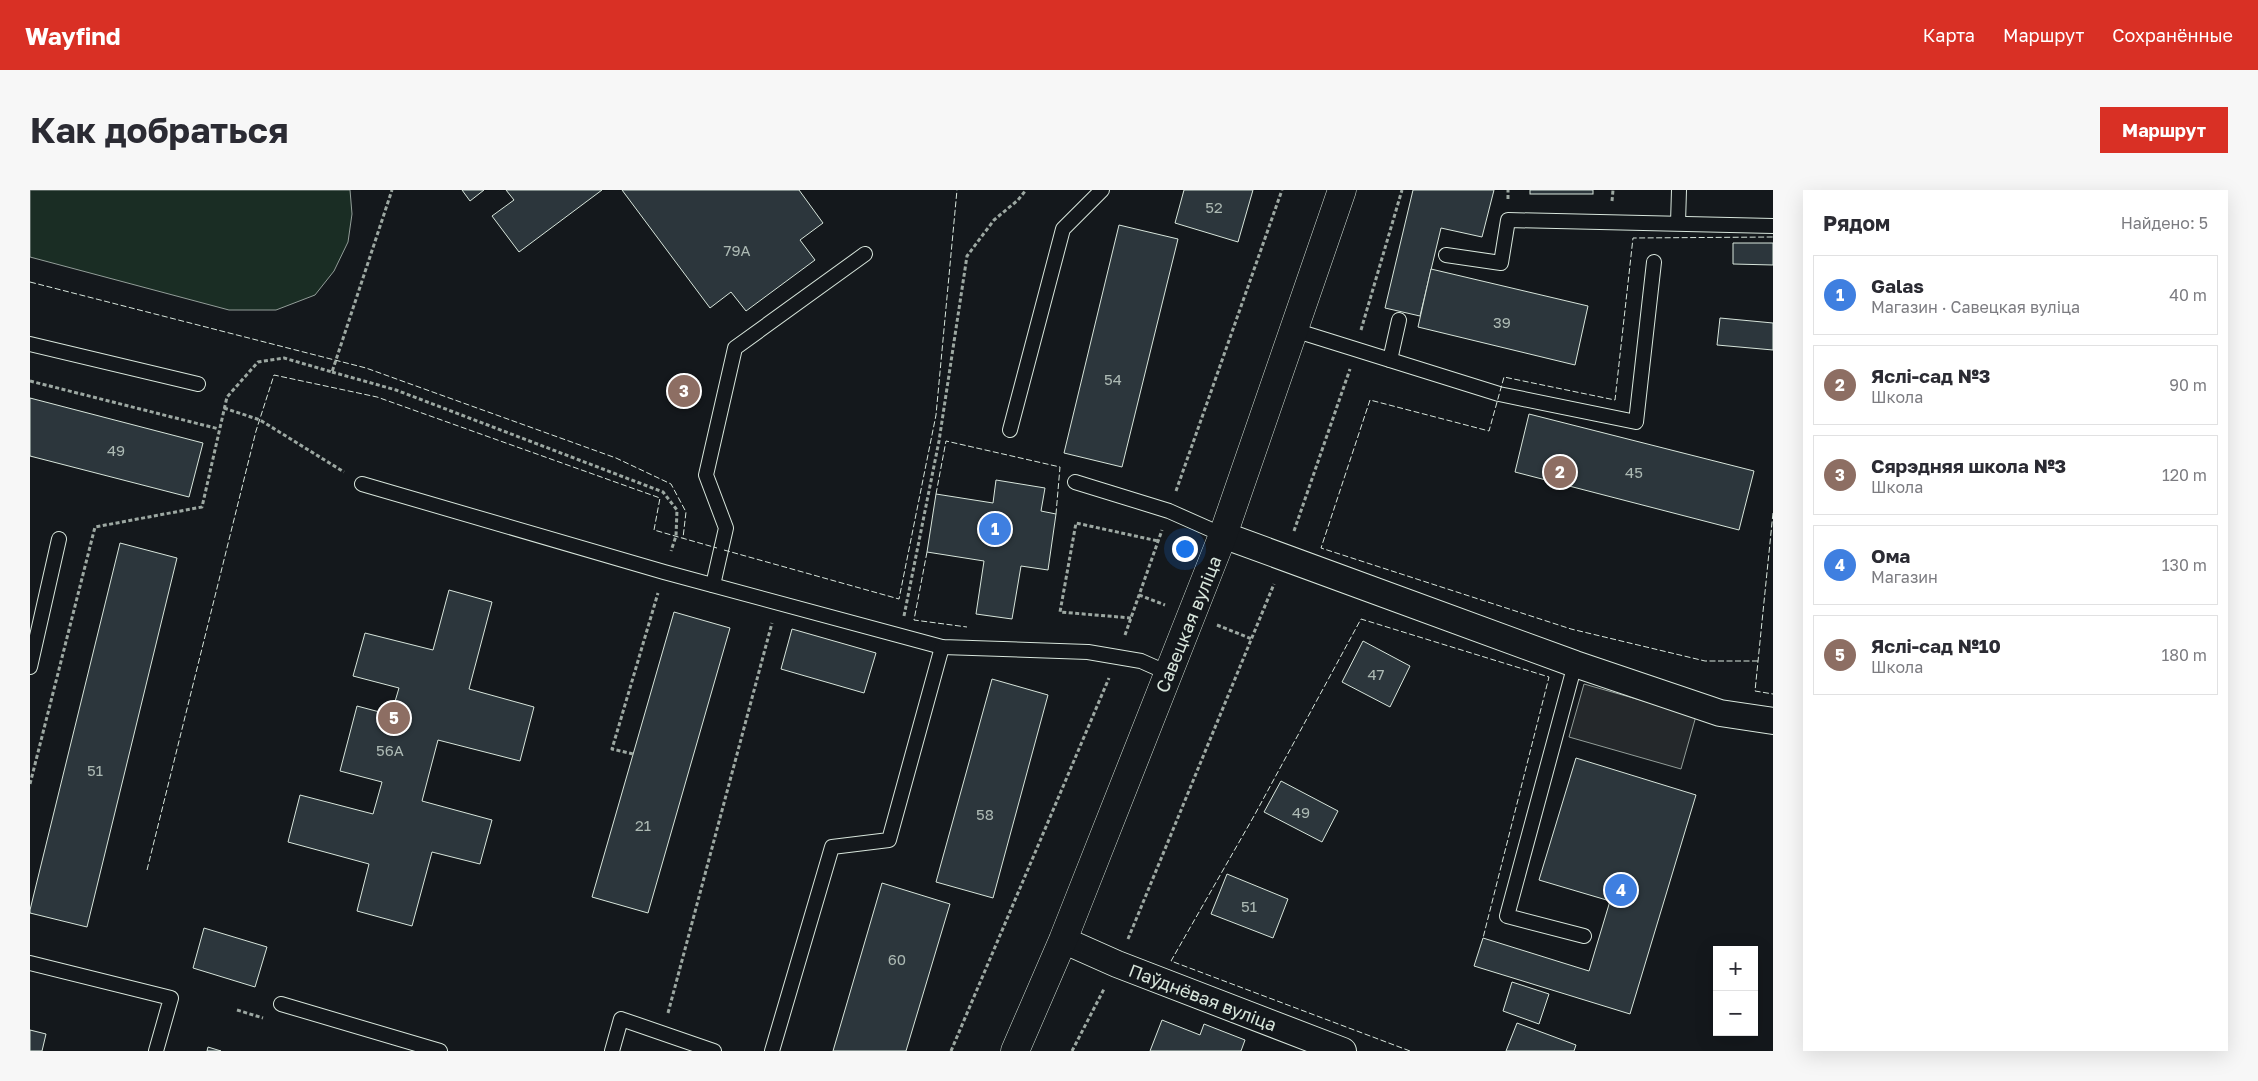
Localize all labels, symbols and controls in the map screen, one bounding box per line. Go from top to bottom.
text: Wayfind [25,21,121,50]
text: Карта [1923,24,1975,46]
text: Маршрут [2003,24,2084,46]
text: Сохранённые [2112,24,2233,46]
button: Маршрут [2100,107,2228,153]
text: Как добраться [30,109,288,151]
house number: 52 [1205,198,1223,216]
text: Рядом [1823,210,1890,236]
text: Найдено: 5 [2121,213,2208,233]
house number: 79А [723,241,751,259]
text: Galas [1871,274,1924,297]
text: 1 [1836,285,1844,305]
text: 40 m [2169,285,2207,305]
text: Магазин · Савецкая вуліца [1871,297,2080,317]
house number: 39 [1493,313,1511,331]
text: Яслі-сад №3 [1871,364,1990,387]
house number: 54 [1104,370,1122,388]
pin: 3 [668,372,700,410]
text: 2 [1835,375,1845,395]
text: 90 m [2169,375,2207,395]
text: Школа [1871,387,1923,407]
house number: 49 [107,441,125,459]
pin: 2 [1544,453,1576,491]
text: Сярэдняя школа №3 [1871,454,2066,477]
house number: 45 [1625,463,1643,481]
text: 3 [1835,465,1845,485]
text: 120 m [2162,465,2207,485]
text: Школа [1871,477,1923,497]
pin: 1 [979,510,1011,548]
your location [1172,536,1198,562]
text: Ома [1871,544,1910,567]
street label: Савецкая вуліца [1151,552,1225,696]
text: 4 [1835,555,1845,575]
text: 130 m [2162,555,2207,575]
text: Магазин [1871,567,1938,587]
text: Яслі-сад №10 [1871,634,2001,657]
text: 5 [1835,645,1845,665]
text: 180 m [2161,645,2207,665]
text: Школа [1871,657,1923,677]
house number: 47 [1367,665,1385,683]
pin: 5 [378,699,410,737]
house number: 56А [376,741,404,759]
house number: 51 [87,761,103,779]
house number: 49 [1292,803,1310,821]
house number: 58 [976,805,994,823]
house number: 21 [635,816,651,834]
pin: 4 [1605,871,1637,909]
house number: 51 [1241,897,1257,915]
map controls [1713,946,1758,1036]
button: + [1713,946,1758,991]
house number: 60 [888,950,906,968]
street label: Паўднёвая вуліца [1126,959,1280,1035]
button: − [1713,991,1758,1036]

